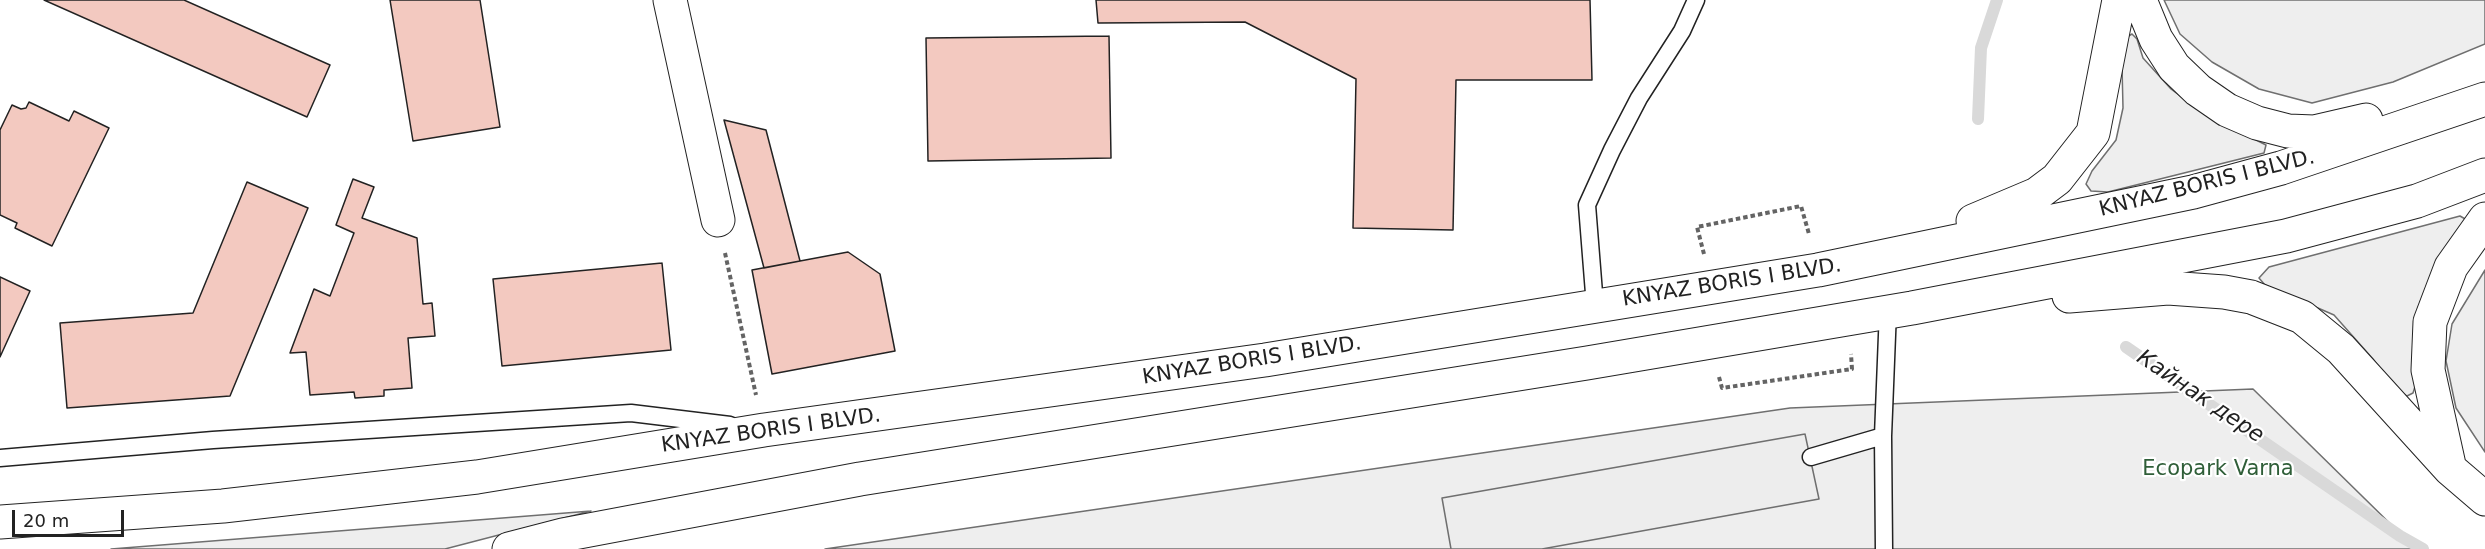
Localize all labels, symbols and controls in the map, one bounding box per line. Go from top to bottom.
street label: KNYAZ BORIS I BLVD. [2097,145,2317,223]
street label: KNYAZ BORIS I BLVD. [1621,253,1843,313]
street label: KNYAZ BORIS I BLVD. [1141,331,1363,391]
water label: Кайнак дере [2131,345,2269,449]
street label: KNYAZ BORIS I BLVD. [660,403,882,459]
park label: Ecopark Varna [2142,457,2294,483]
scale bar [15,498,128,536]
text: 20 m [23,510,69,531]

